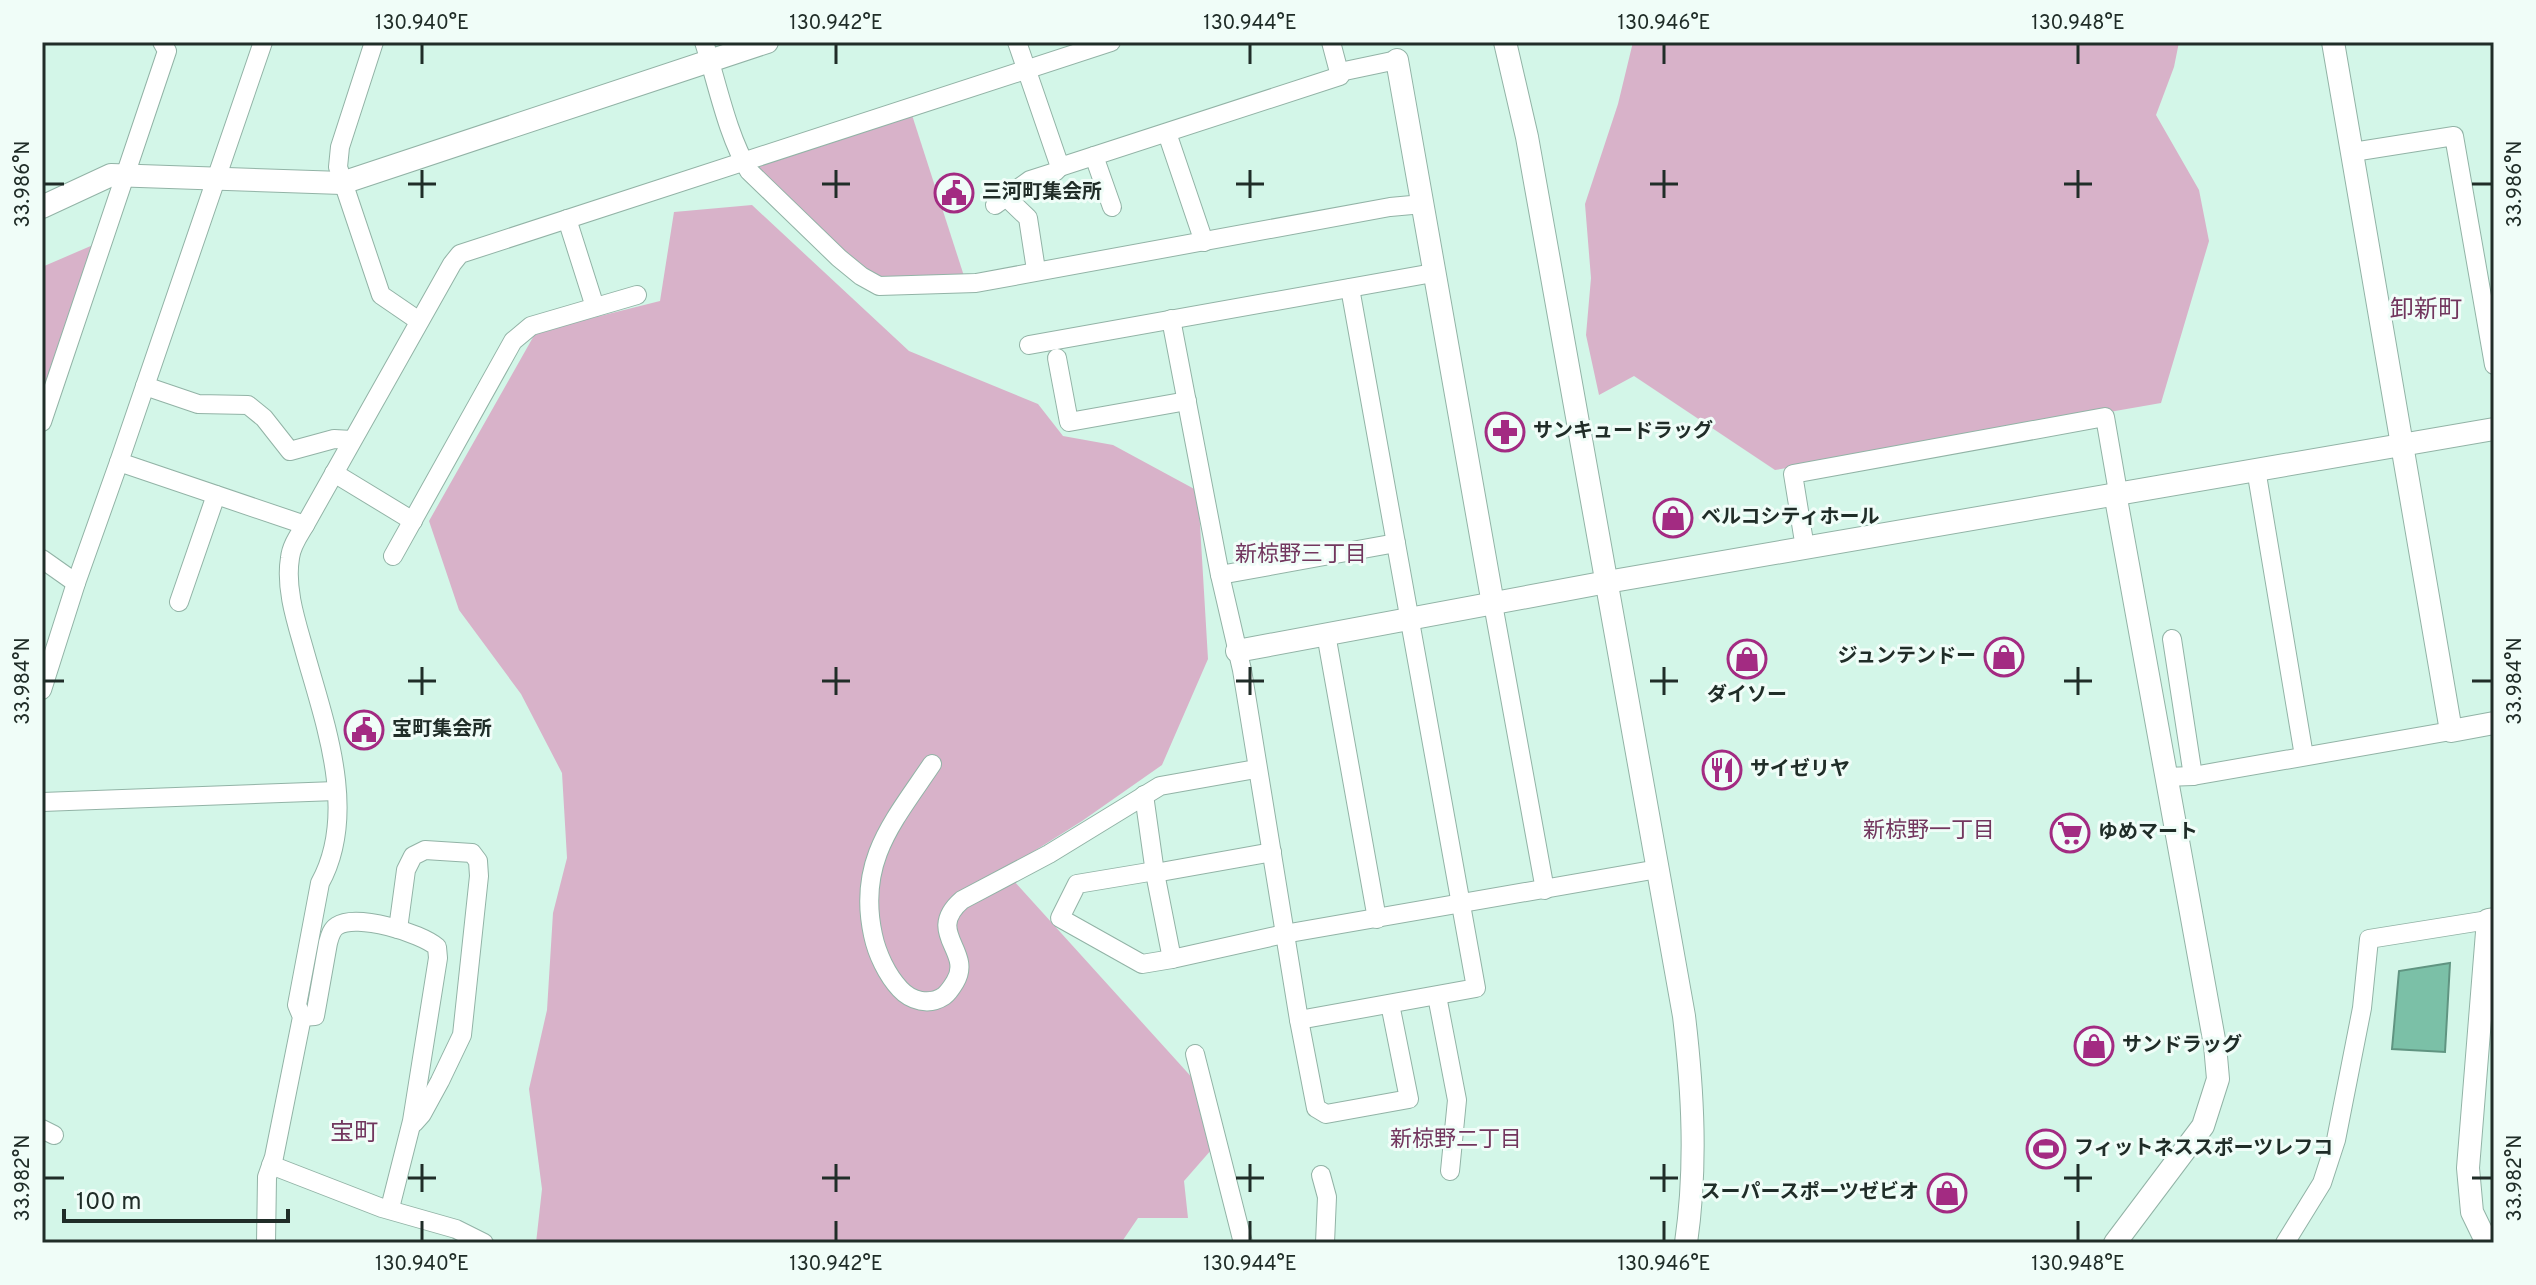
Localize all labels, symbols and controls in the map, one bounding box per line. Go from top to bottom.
text: 130.940°E [375,11,469,37]
text: 130.942°E [789,11,883,37]
text: 130.944°E [1203,11,1297,37]
text: 130.946°E [1617,11,1711,37]
text: 130.948°E [2031,11,2125,37]
text: 33.986°N [11,141,37,227]
text: 33.986°N [2503,141,2529,227]
public building icon: 三河町集会所 [933,172,975,214]
place label: 三河町集会所 [982,180,1102,206]
district label: 卸新町 [2390,296,2462,326]
pharmacy icon: サンキュードラッグ [1484,411,1526,453]
place label: サンキュードラッグ [1533,419,1713,445]
shop icon: ベルコシティホール [1652,497,1694,539]
place label: ベルコシティホール [1701,505,1879,531]
district label: 新椋野三丁目 [1235,542,1367,569]
shop icon: ジュンテンドー [1983,636,2025,678]
text: 33.984°N [11,637,37,725]
text: 33.984°N [2503,637,2529,725]
shop icon: ダイソー [1726,638,1768,680]
place label: ジュンテンドー [1837,644,1976,670]
place label: ダイソー [1707,683,1787,709]
public building icon: 宝町集会所 [343,709,385,751]
place label: 宝町集会所 [392,717,492,743]
restaurant icon: サイゼリヤ [1701,749,1743,791]
place label: サイゼリヤ [1750,757,1850,783]
supermarket icon: ゆめマート [2049,812,2091,854]
district label: 新椋野一丁目 [1863,818,1995,845]
place label: ゆめマート [2098,820,2198,846]
shop icon: サンドラッグ [2073,1025,2115,1067]
place label: サンドラッグ [2122,1033,2242,1059]
district label: 宝町 [330,1119,378,1149]
district label: 新椋野二丁目 [1390,1127,1522,1154]
sports icon: フィットネススポーツレフコ [2025,1128,2067,1170]
text: 33.982°N [11,1135,37,1221]
text: 33.982°N [2503,1135,2529,1221]
place label: フィットネススポーツレフコ [2074,1136,2333,1162]
shop icon: スーパースポーツゼビオ [1926,1172,1968,1214]
scale bar [64,1173,288,1223]
place label: スーパースポーツゼビオ [1701,1180,1919,1206]
text: 100 m [76,1188,142,1218]
text: 130.940°E [375,1252,469,1278]
text: 130.942°E [789,1252,883,1278]
text: 130.944°E [1203,1252,1297,1278]
text: 130.946°E [1617,1252,1711,1278]
text: 130.948°E [2031,1252,2125,1278]

